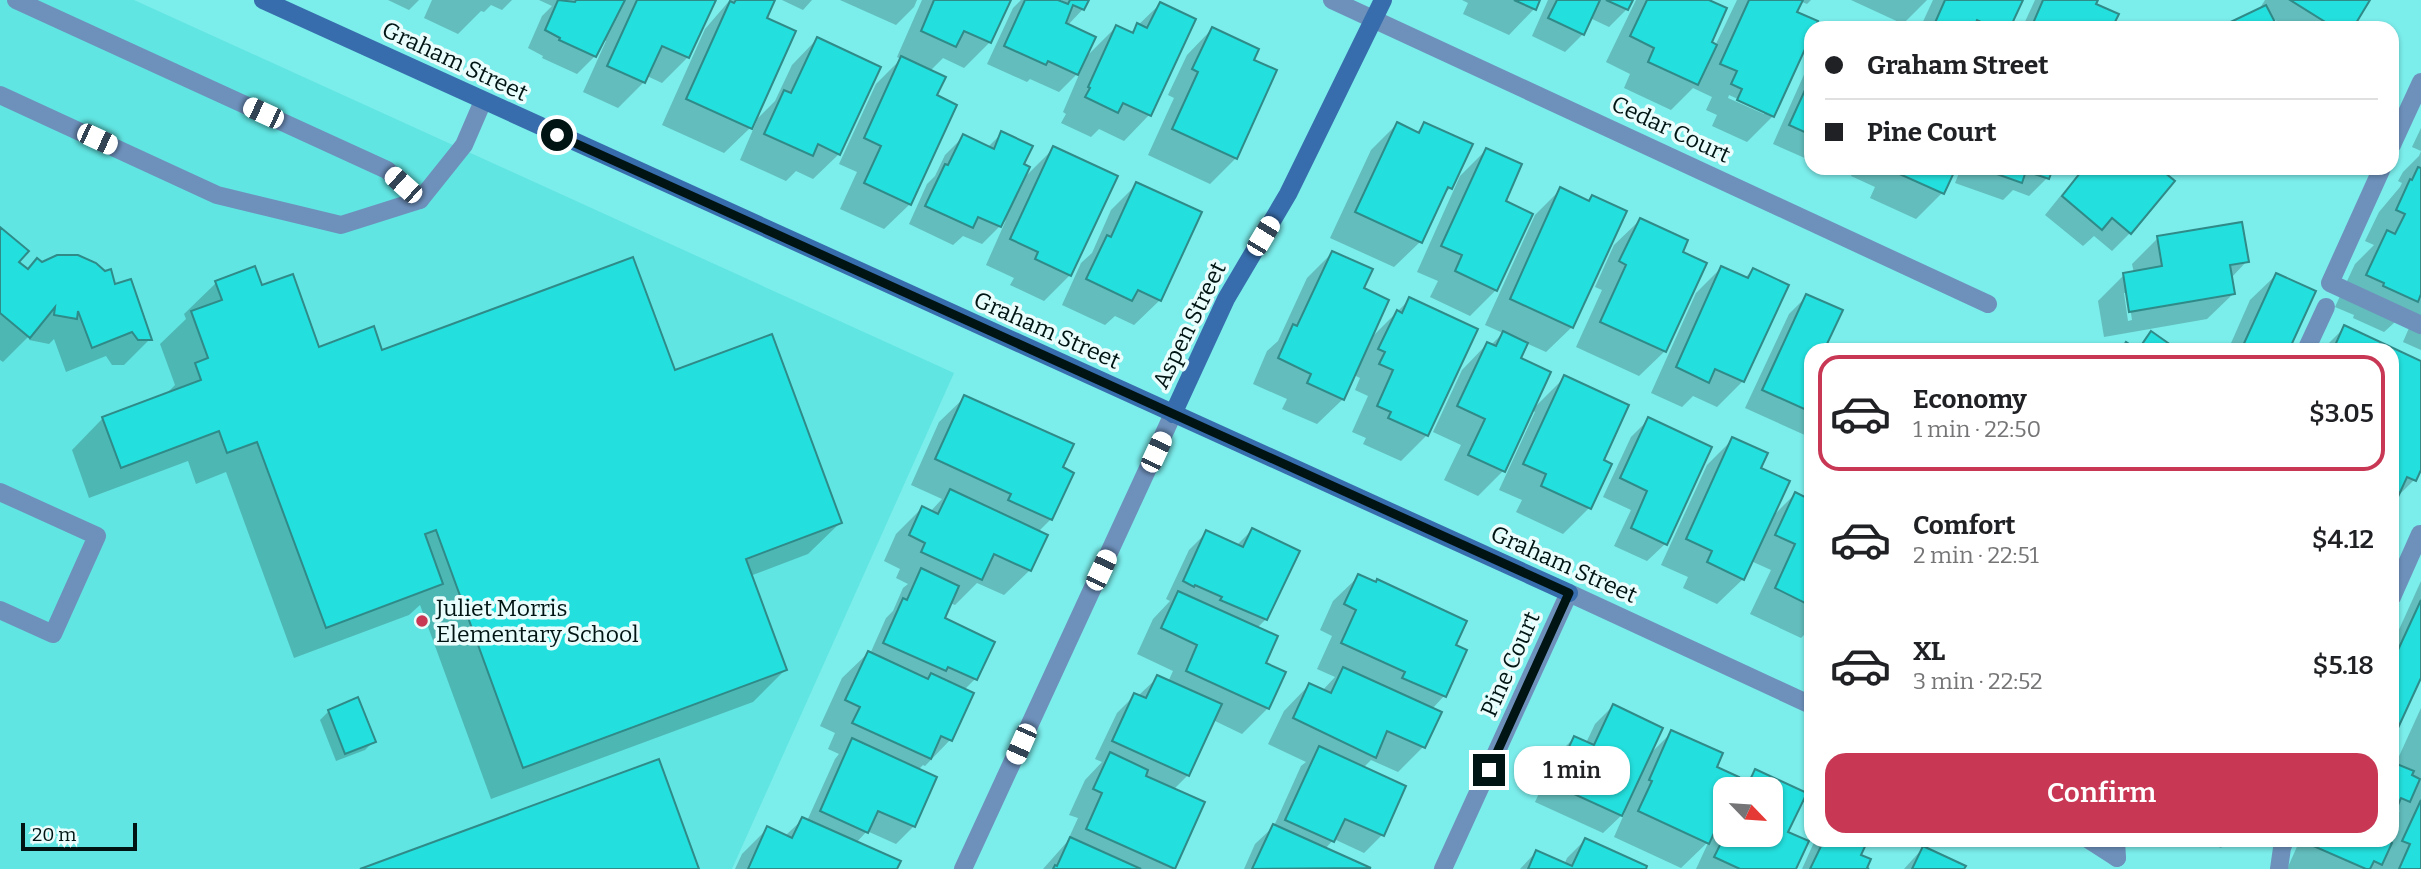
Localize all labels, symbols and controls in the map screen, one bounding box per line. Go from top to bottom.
street label: Graham Street [378,15,532,107]
text: Graham Street [1867,50,2049,81]
street label: Cedar Court [1607,89,1735,169]
car [240,95,287,131]
text: Pine Court [1867,117,1997,148]
route start [541,119,573,151]
car [74,121,121,157]
car [381,163,426,207]
car [1244,213,1283,259]
street label: Aspen Street [1146,257,1232,393]
street label: Graham Street [969,285,1125,375]
icon: car [1829,382,1892,445]
text: Economy [1913,384,2027,415]
text: $3.05 [2309,398,2374,429]
text: 1 min · 22:50 [1913,415,2041,443]
car [1138,429,1175,475]
icon: car [1829,508,1892,571]
text: Comfort [1913,510,2016,541]
street label: Graham Street [1486,519,1642,609]
text: $4.12 [2312,524,2374,555]
text: 2 min · 22:51 [1913,541,2039,569]
car [1083,547,1120,593]
place label: Juliet Morris Elementary School [435,594,639,648]
street label: Pine Court [1474,607,1546,721]
marker: Juliet Morris Elementary School [414,613,430,629]
icon: car [1829,634,1892,697]
text: XL [1913,636,1945,667]
text: $5.18 [2312,650,2374,681]
text: 3 min · 22:52 [1913,667,2042,695]
car [1003,721,1040,767]
callout: 1 min [1514,746,1629,794]
button: Confirm [1825,753,2378,833]
route end [1473,754,1505,786]
text: 1 min [1543,756,1601,784]
north arrow [1713,777,1783,847]
map controls [1713,777,1783,847]
scale bar [21,820,136,852]
text: 20 m [32,823,76,846]

